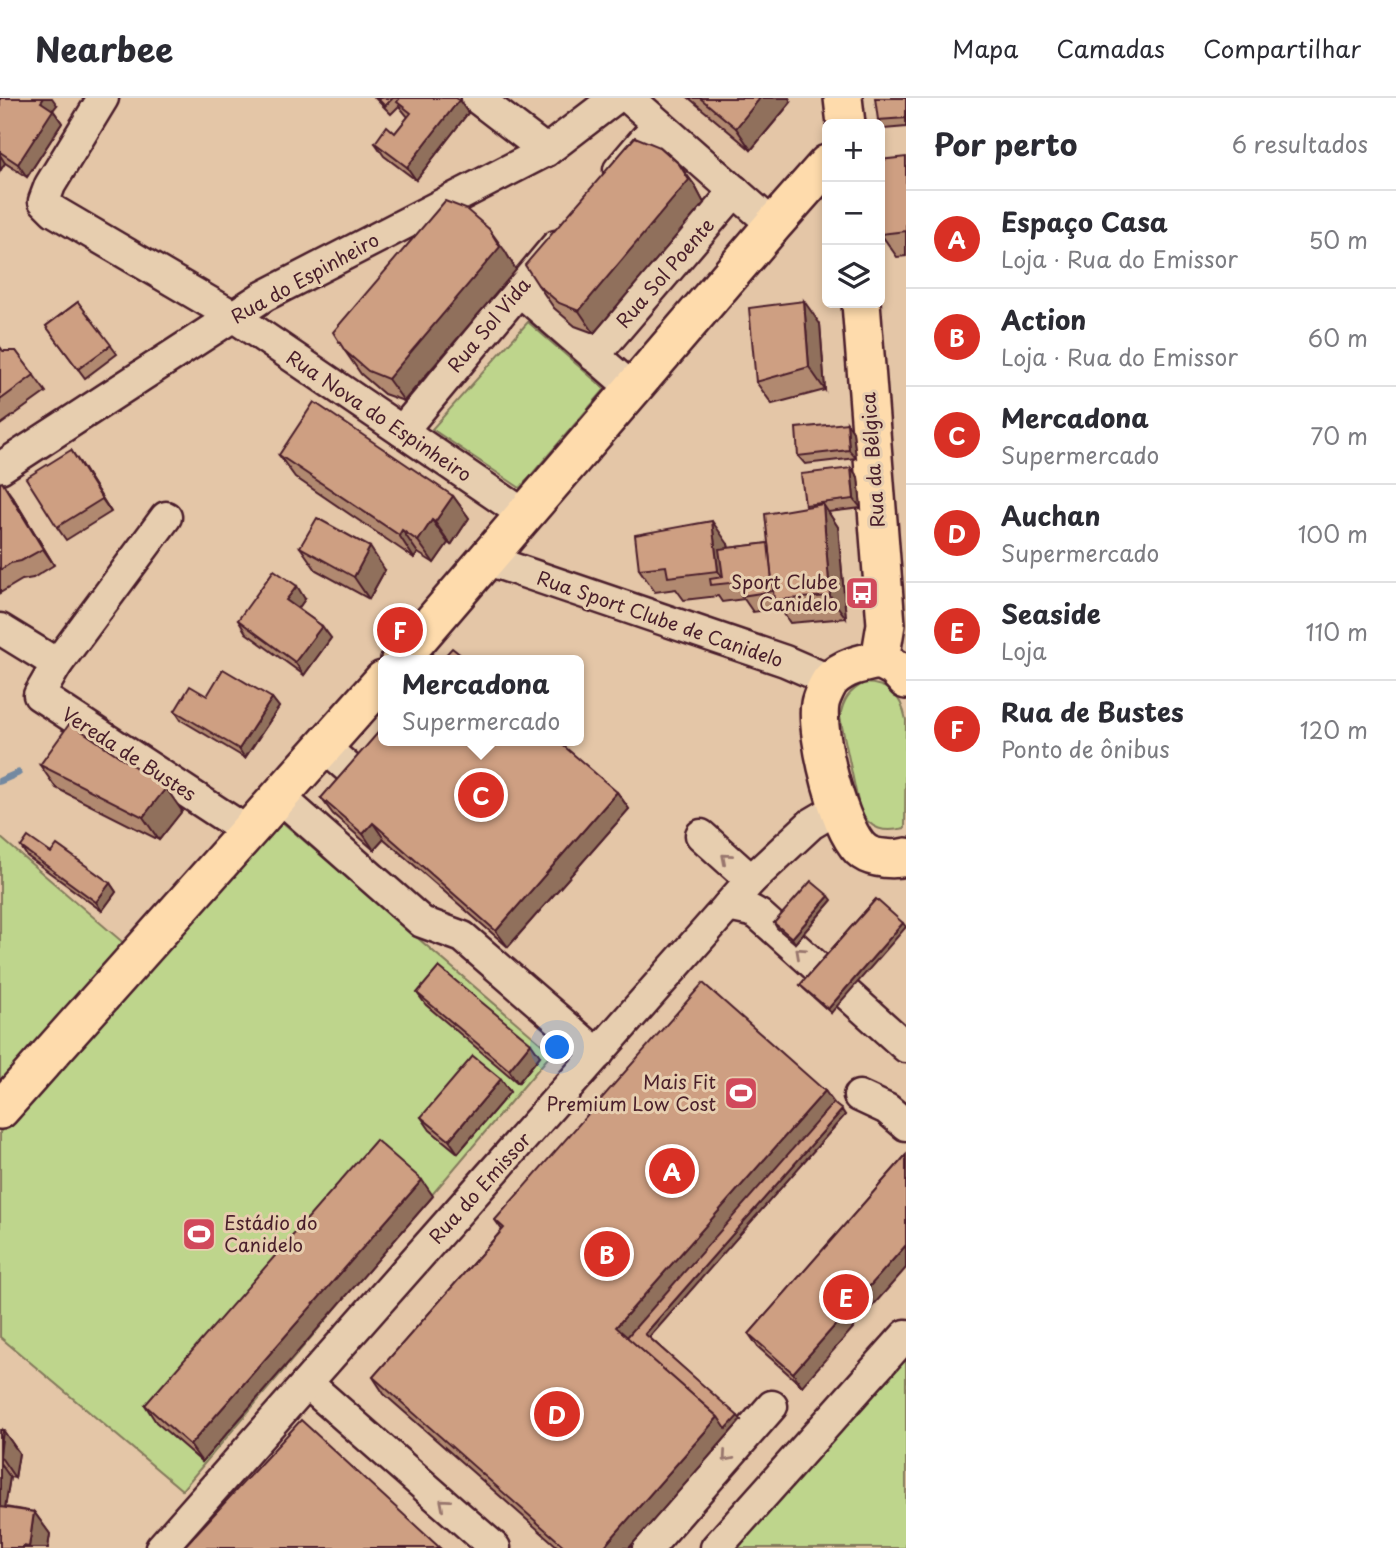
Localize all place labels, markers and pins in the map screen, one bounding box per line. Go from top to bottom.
place label: Sport Clube Canidelo [731,567,838,617]
bus stop icon: Sport Clube Canidelo [843,574,881,612]
pin: F [377,604,423,656]
pin: C [458,769,504,821]
place label: Mais Fit Premium Low Cost [546,1067,716,1117]
sports icon: Mais Fit Premium Low Cost [722,1074,760,1112]
pin: A [649,1145,695,1197]
place label: Estádio do Canidelo [224,1208,317,1258]
sports icon: Estádio do Canidelo [180,1215,218,1253]
pin: B [584,1228,630,1280]
pin: E [823,1271,869,1323]
pin: D [534,1388,580,1440]

